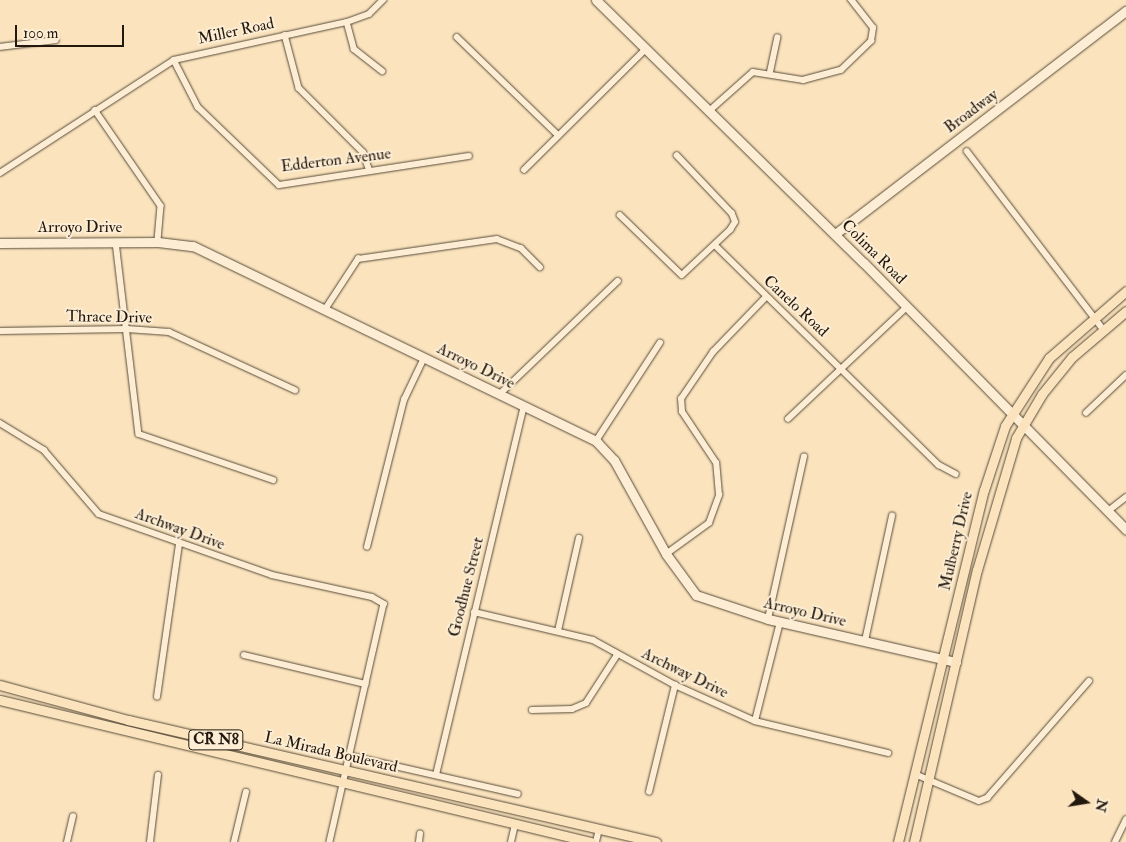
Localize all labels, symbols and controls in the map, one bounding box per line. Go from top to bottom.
street label: Miller Road [196,14,276,48]
scale bar [18,15,126,47]
text: 100 m [23,24,58,43]
street label: Broadway [941,85,1001,137]
street label: Edderton Avenue [280,144,392,176]
street label: Colima Road [838,216,910,288]
street label: Arroyo Drive [38,217,122,237]
street label: Canelo Road [760,271,832,341]
street label: Thrace Drive [66,307,152,327]
street label: Arroyo Drive [434,339,518,393]
street label: Mulberry Drive [935,490,977,592]
street label: Archway Drive [133,504,227,554]
street label: Goodhue Street [444,535,488,639]
street label: Arroyo Drive [762,593,848,631]
street label: Archway Drive [639,644,731,702]
street label: La Mirada Boulevard [263,727,399,777]
road number: CR N8 [187,728,245,752]
north arrow [1061,777,1111,827]
text: N [1091,797,1111,814]

